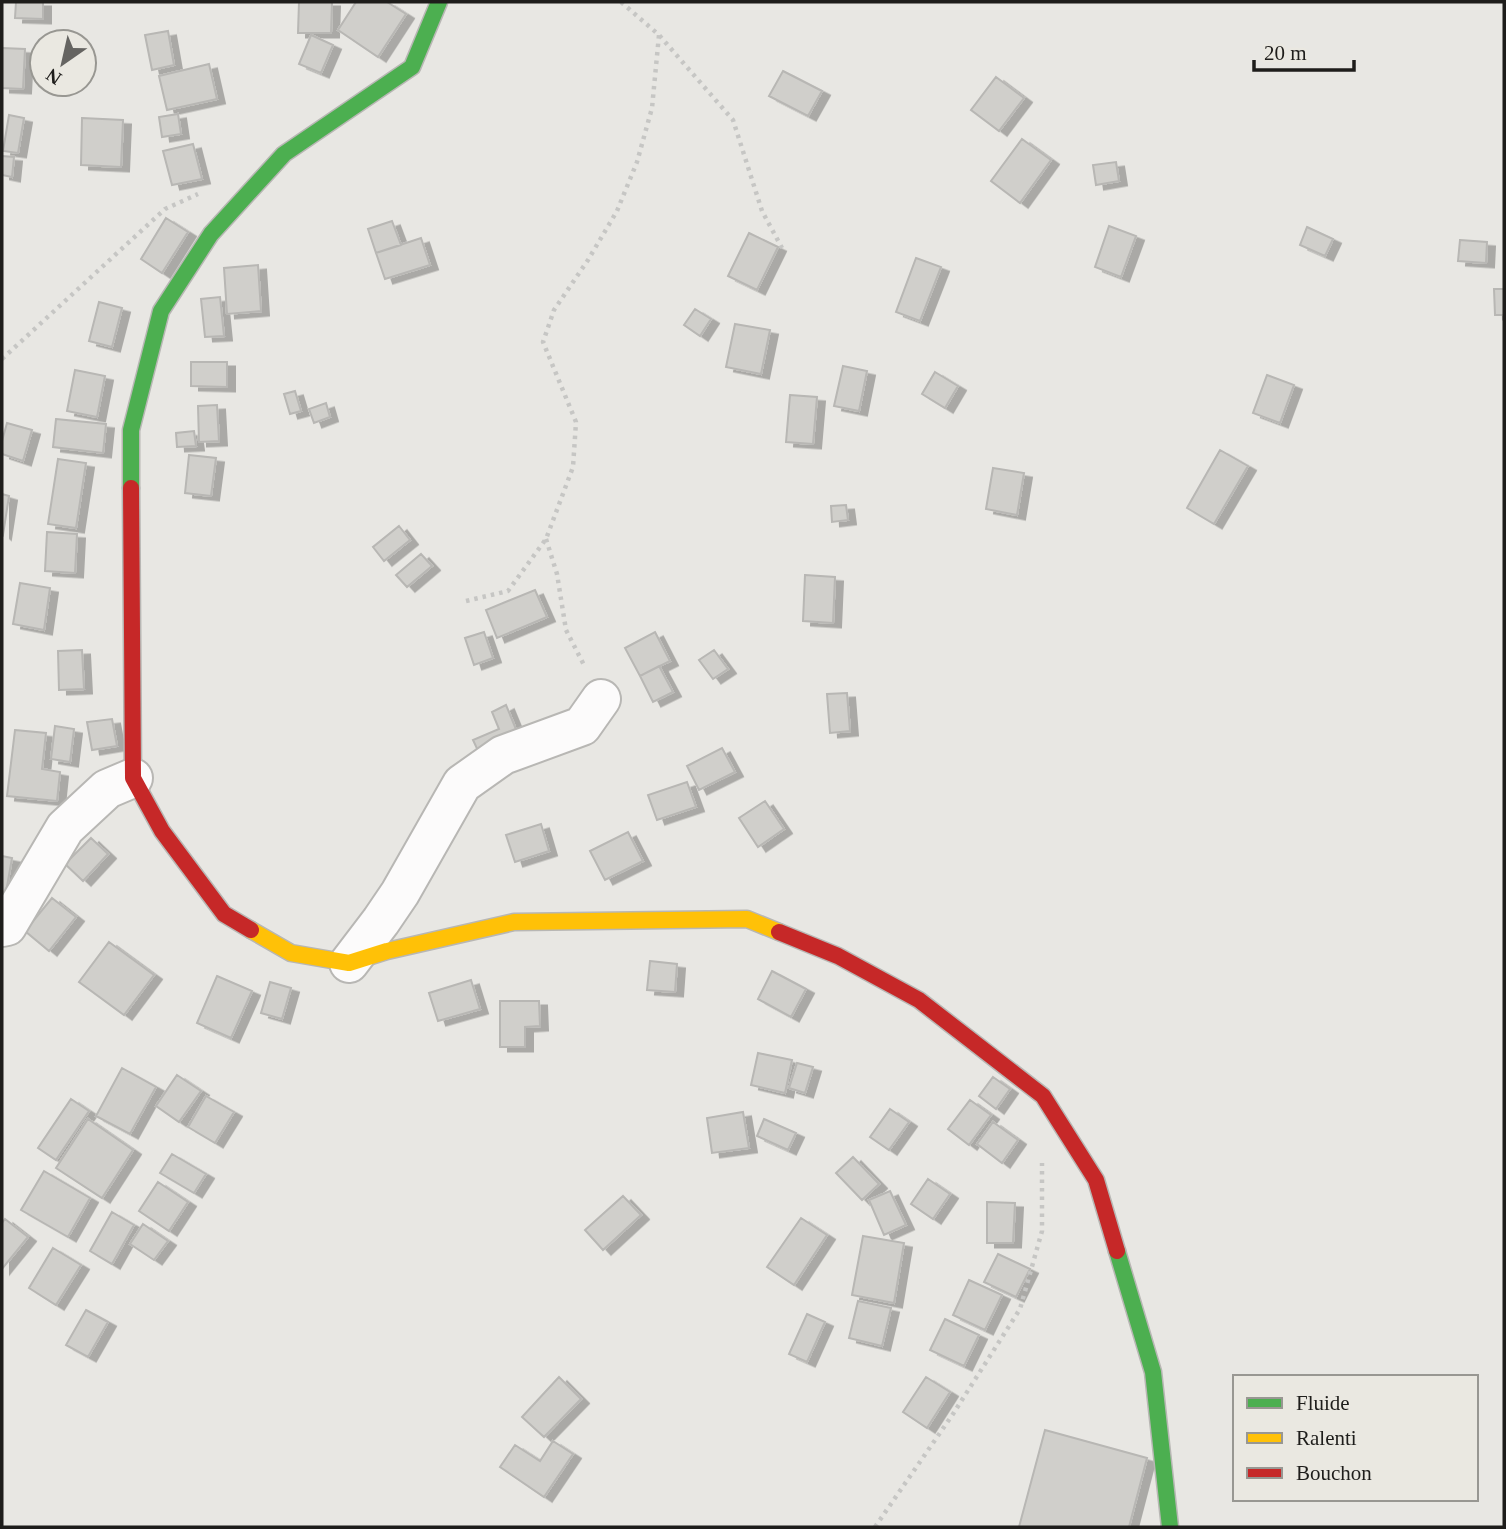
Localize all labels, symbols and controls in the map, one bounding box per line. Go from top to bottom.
north arrow [28,28,98,98]
scale bar [1254,28,1354,72]
text: 20 m [1264,41,1307,65]
text: N [42,64,65,89]
legend [1233,1375,1478,1501]
text: Fluide [1296,1391,1350,1415]
text: Ralenti [1296,1426,1357,1450]
text: Bouchon [1296,1461,1372,1485]

